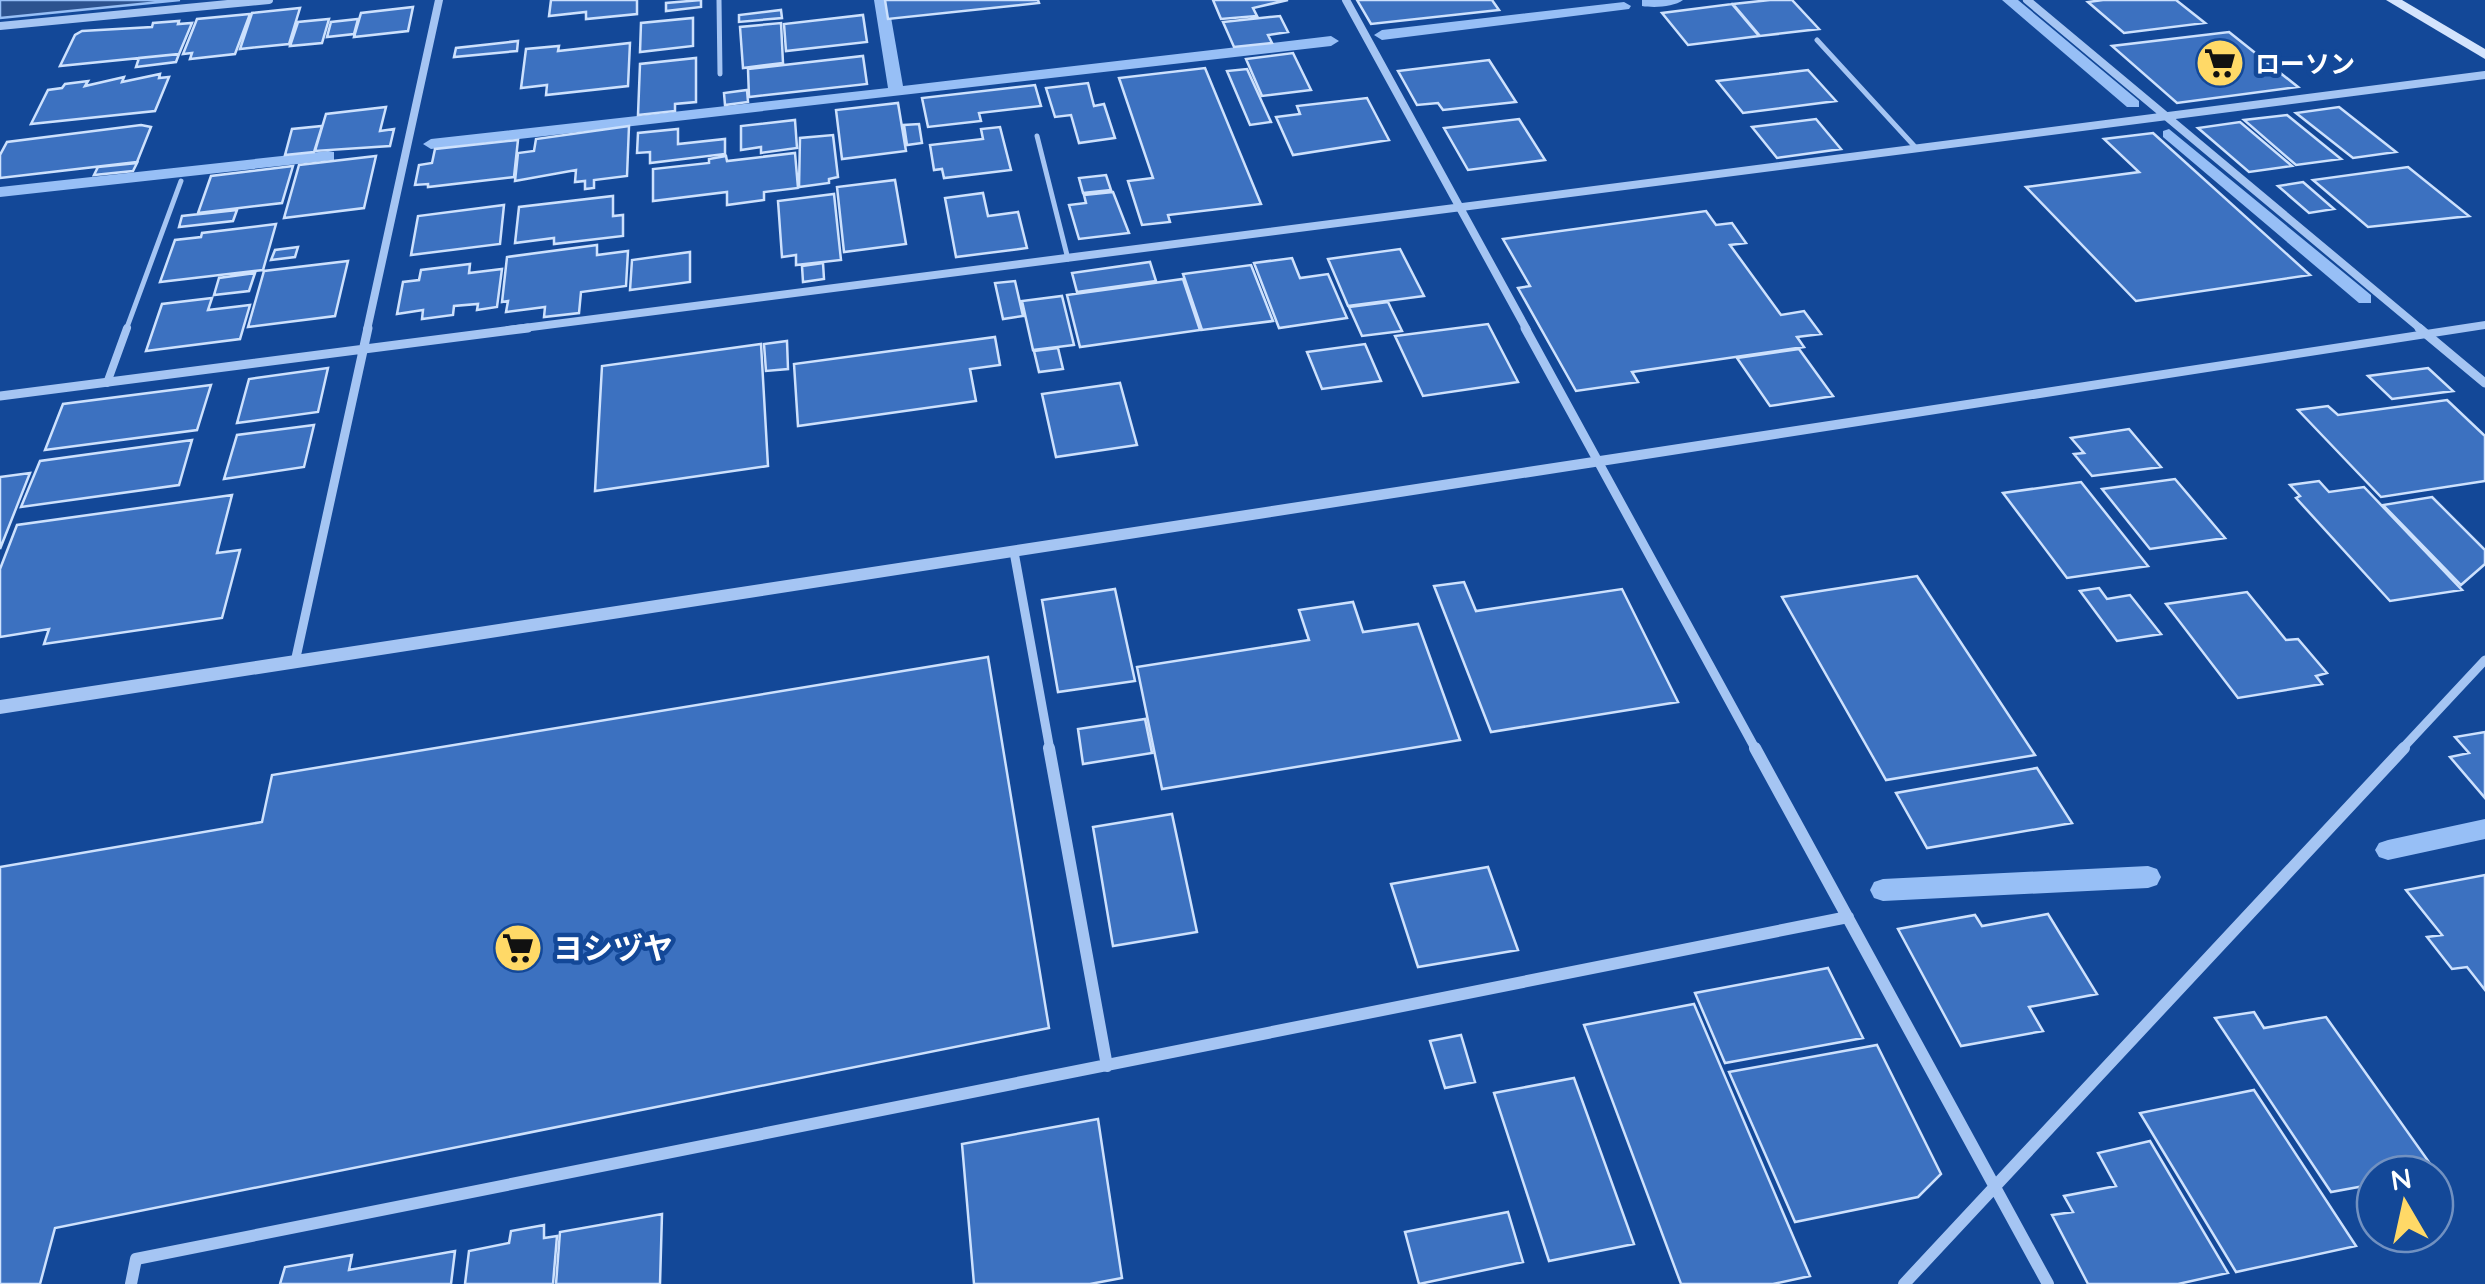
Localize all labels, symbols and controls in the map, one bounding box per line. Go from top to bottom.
supermarket icon: ローソン [2194,37,2246,89]
place label: ローソン [2255,48,2355,79]
supermarket icon: ヨシヅヤ [492,922,544,974]
place label: ヨシヅヤ [553,929,673,967]
north arrow [2355,1154,2455,1254]
text: N [2388,1160,2414,1198]

